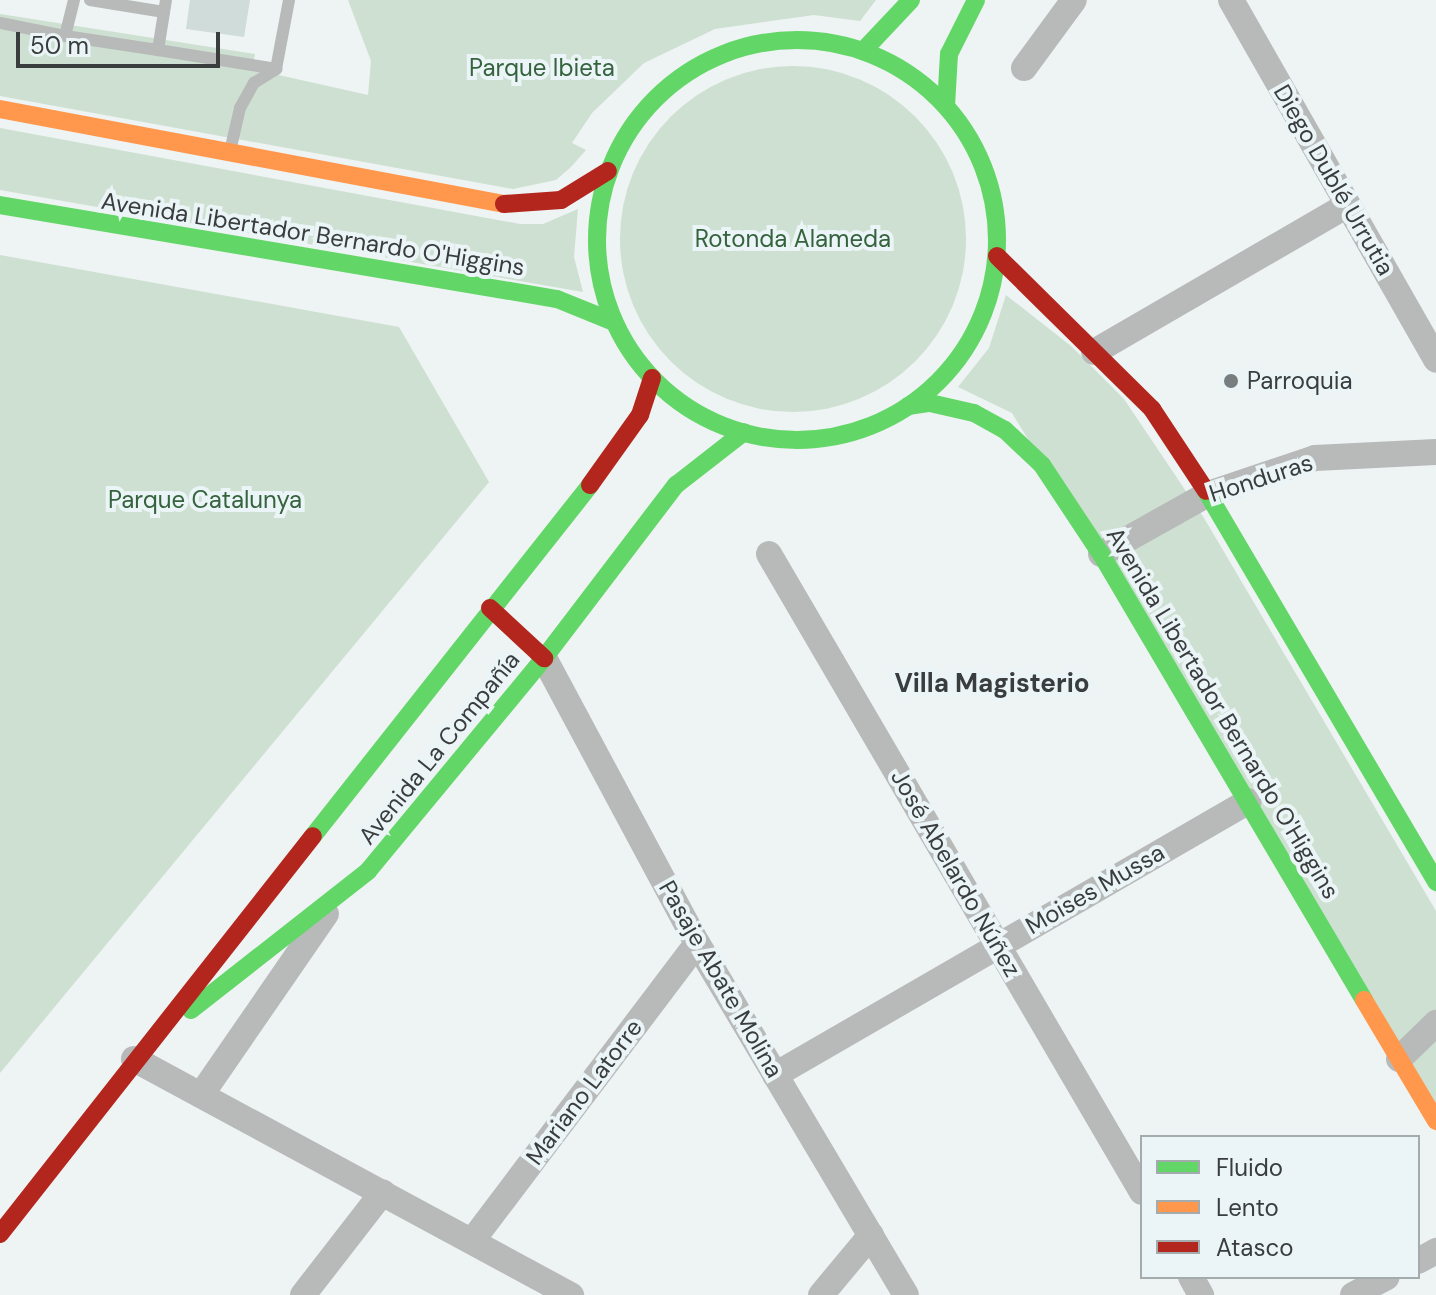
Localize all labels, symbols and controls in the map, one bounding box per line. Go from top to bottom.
scale bar [20,16,224,66]
text: 50 m [30,30,89,61]
park label: Parque Ibieta [469,54,615,82]
street label: Diego Dublé Urrutia [1268,79,1400,281]
street label: Avenida Libertador Bernardo O'Higgins [99,186,527,282]
park label: Rotonda Alameda [695,225,891,253]
place label: Parroquia [1247,367,1353,395]
marker: Parroquia [1222,372,1240,390]
street label: Honduras [1206,448,1316,508]
park label: Parque Catalunya [108,486,302,514]
street label: Avenida Libertador Bernardo O'Higgins [1100,522,1346,904]
street label: Avenida La Compañía [352,646,526,850]
district label: Villa Magisterio [894,668,1090,700]
street label: José Abelardo Núñez [885,764,1027,982]
street label: Moises Mussa [1021,838,1169,940]
street label: Pasaje Abate Molina [653,875,789,1083]
street label: Mariano Latorre [520,1013,648,1171]
legend [1140,1135,1420,1279]
text: Fluido [1216,1152,1283,1183]
text: Lento [1216,1192,1279,1223]
text: Atasco [1216,1232,1293,1263]

